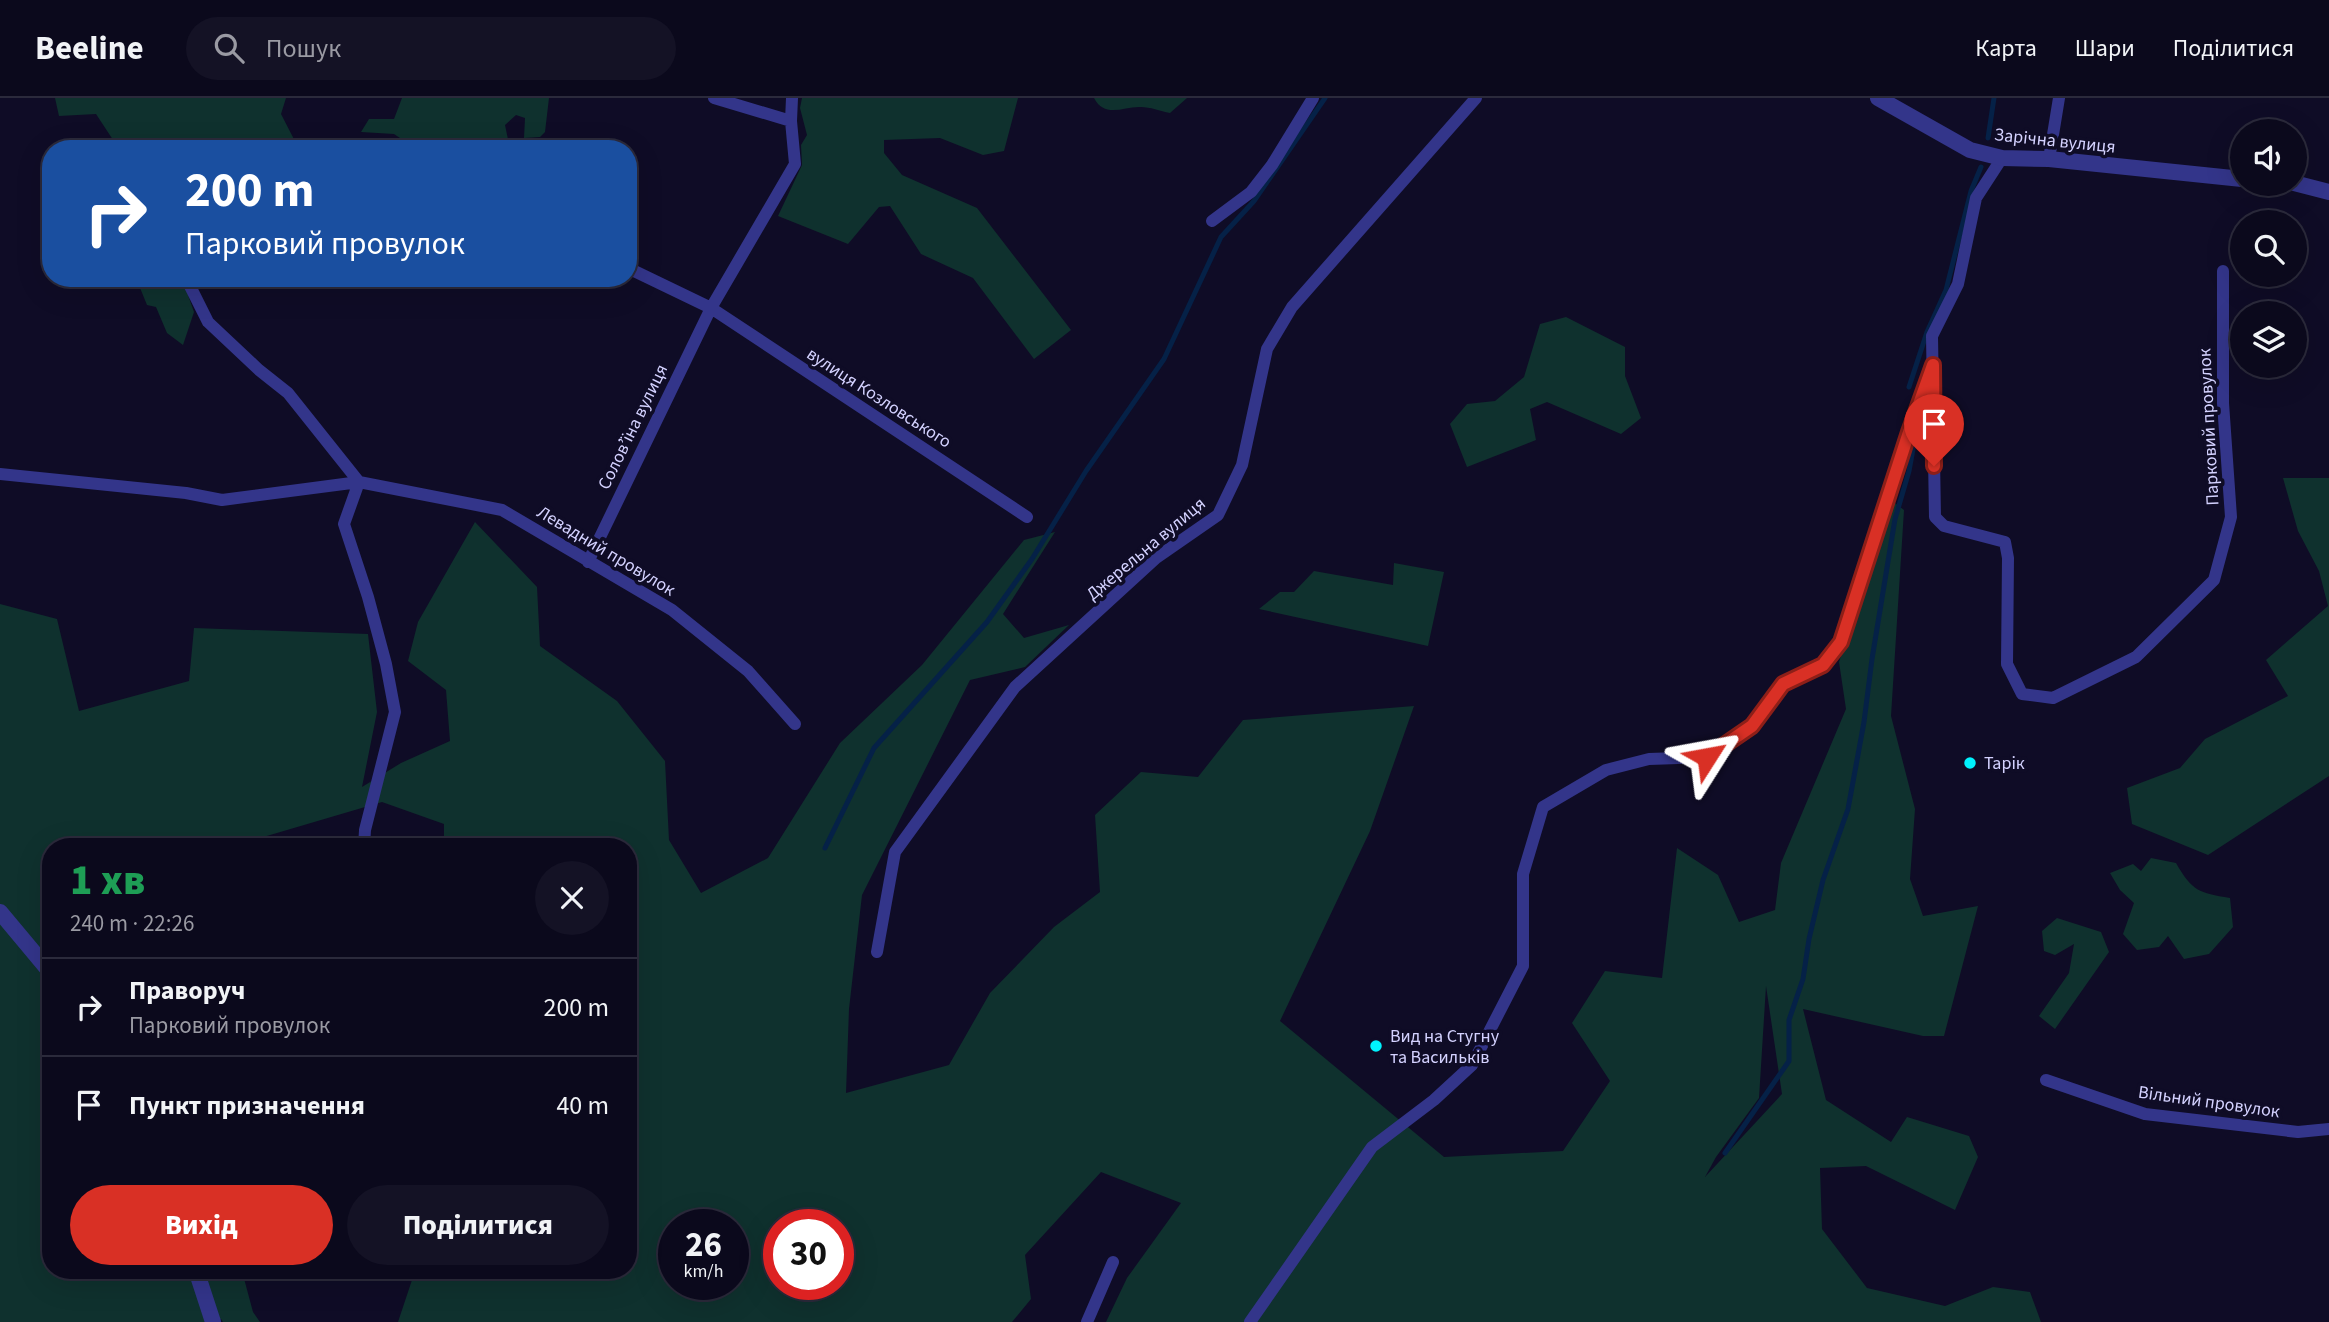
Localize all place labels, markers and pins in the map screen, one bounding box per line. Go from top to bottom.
pin [1904,394,1964,466]
place label: Тарік [1984,751,2025,776]
marker: Тарік [1962,755,1978,771]
place label: Вид на Стугну та Васильків [1390,1024,1500,1070]
marker: Вид на Стугну та Васильків [1368,1038,1384,1054]

